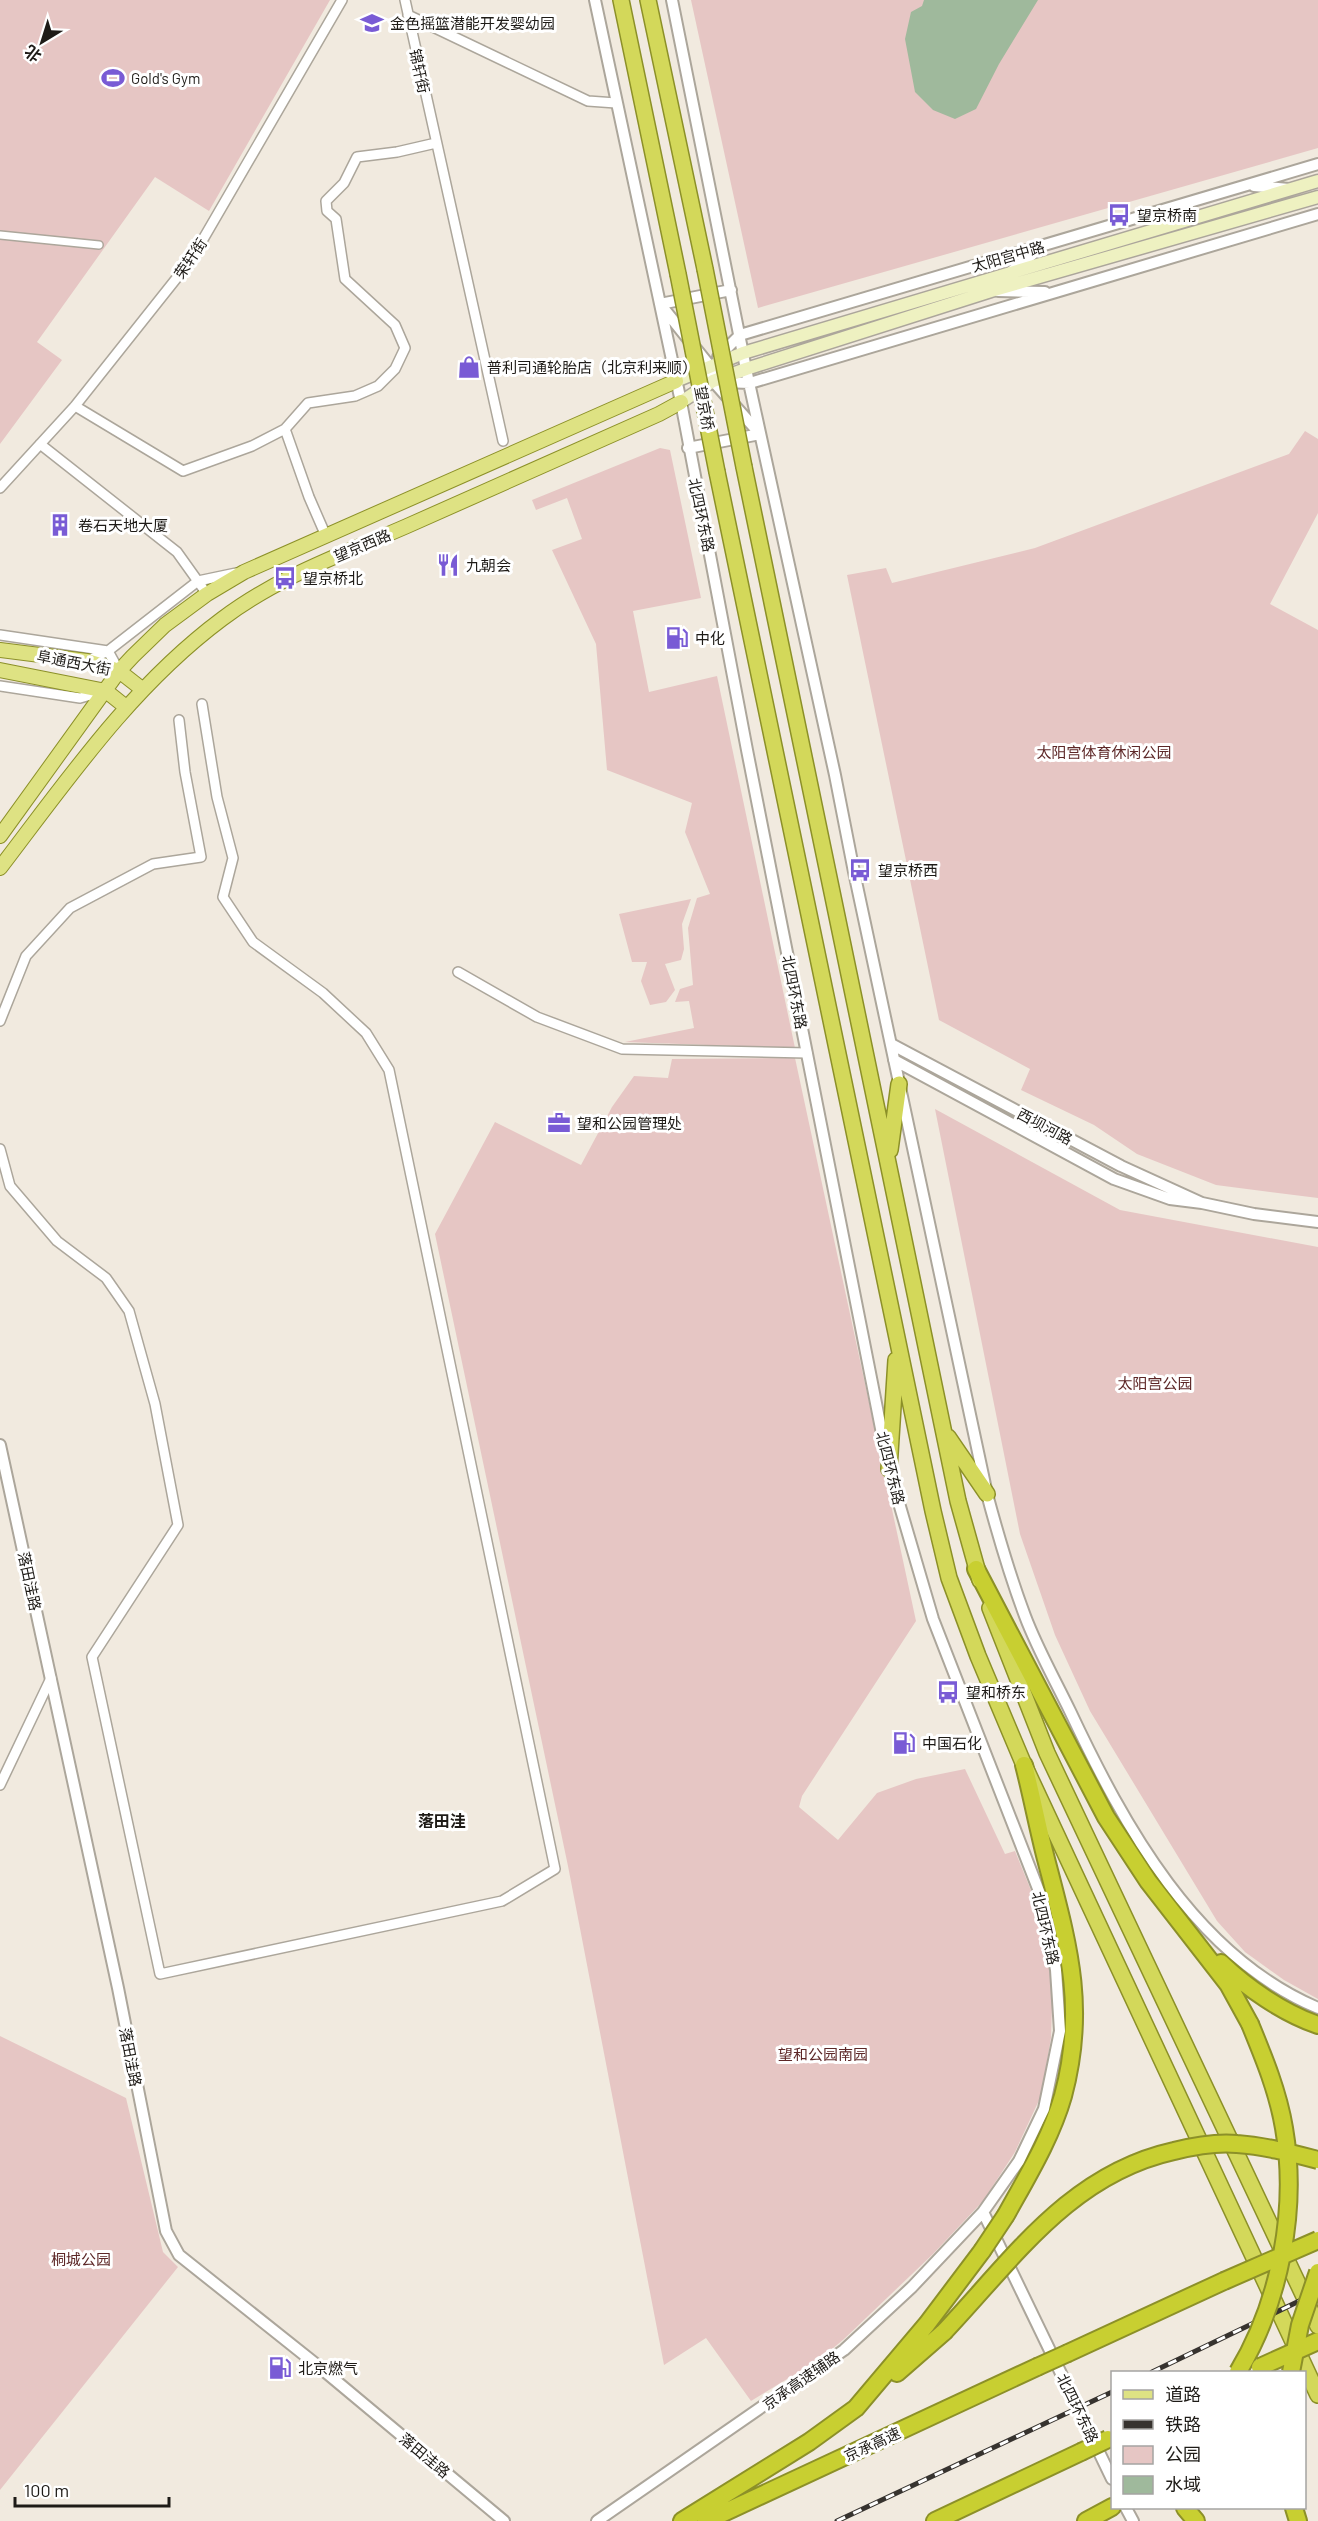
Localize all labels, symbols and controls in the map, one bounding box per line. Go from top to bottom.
school or university icon: 金色摇篮潜能开发婴幼园 [359,10,385,36]
north arrow [12,12,72,72]
place label: 金色摇篮潜能开发婴幼园 [390,14,555,32]
text: 北 [20,42,45,67]
street label: 锦轩街 [407,47,433,95]
sports icon: Gold's Gym [100,65,126,91]
place label: Gold's Gym [131,69,200,87]
bus stop icon: 望京桥南 [1106,202,1132,228]
place label: 望京桥南 [1137,206,1197,224]
street label: 荣轩街 [170,234,210,282]
street label: 太阳宫中路 [969,237,1047,275]
shop icon: 普利司通轮胎店（北京利来顺） [456,354,482,380]
place label: 普利司通轮胎店（北京利来顺） [487,358,697,376]
street label: 望京桥 [692,384,718,432]
street label: 北四环东路 [685,476,719,554]
building icon: 卷石天地大厦 [47,512,73,538]
place label: 卷石天地大厦 [78,516,168,534]
street label: 望京西路 [331,525,393,565]
restaurant icon: 九朝会 [435,552,461,578]
place label: 九朝会 [466,556,511,574]
bus stop icon: 望京桥北 [272,565,298,591]
place label: 望京桥北 [303,569,363,587]
fuel station icon: 中化 [664,625,690,651]
place label: 中化 [695,629,725,647]
street label: 阜通西大街 [35,646,113,678]
park label: 太阳宫体育休闲公园 [1036,743,1172,761]
bus stop icon: 望京桥西 [847,857,873,883]
place label: 望京桥西 [878,861,938,879]
street label: 北四环东路 [779,953,811,1031]
street label: 西坝河路 [1014,1104,1076,1148]
office icon: 望和公园管理处 [546,1110,572,1136]
place label: 望和公园管理处 [577,1114,682,1132]
park label: 太阳宫公园 [1117,1374,1193,1392]
street label: 北四环东路 [873,1429,909,1507]
street label: 落田洼路 [15,1550,45,1612]
bus stop icon: 望和桥东 [935,1679,961,1705]
place label: 望和桥东 [966,1683,1026,1701]
fuel station icon: 中国石化 [891,1730,917,1756]
place label: 中国石化 [922,1734,982,1752]
district label: 落田洼 [418,1811,466,1830]
street label: 北四环东路 [1029,1889,1063,1967]
street label: 落田洼路 [116,2026,146,2088]
park label: 望和公园南园 [778,2045,868,2063]
park label: 桐城公园 [51,2250,111,2268]
street label: 京承高速辅路 [759,2347,843,2413]
fuel station icon: 北京燃气 [267,2355,293,2381]
place label: 北京燃气 [298,2359,358,2377]
street label: 北四环东路 [1053,2370,1103,2446]
legend [1111,2371,1306,2509]
text: 道路 [1165,2383,1201,2405]
text: 铁路 [1165,2413,1201,2435]
street label: 京承高速 [841,2423,903,2465]
street label: 落田洼路 [396,2429,454,2481]
text: 公园 [1165,2443,1201,2465]
scale bar [15,2470,170,2508]
text: 水域 [1165,2473,1201,2495]
text: 100 m [24,2479,69,2501]

